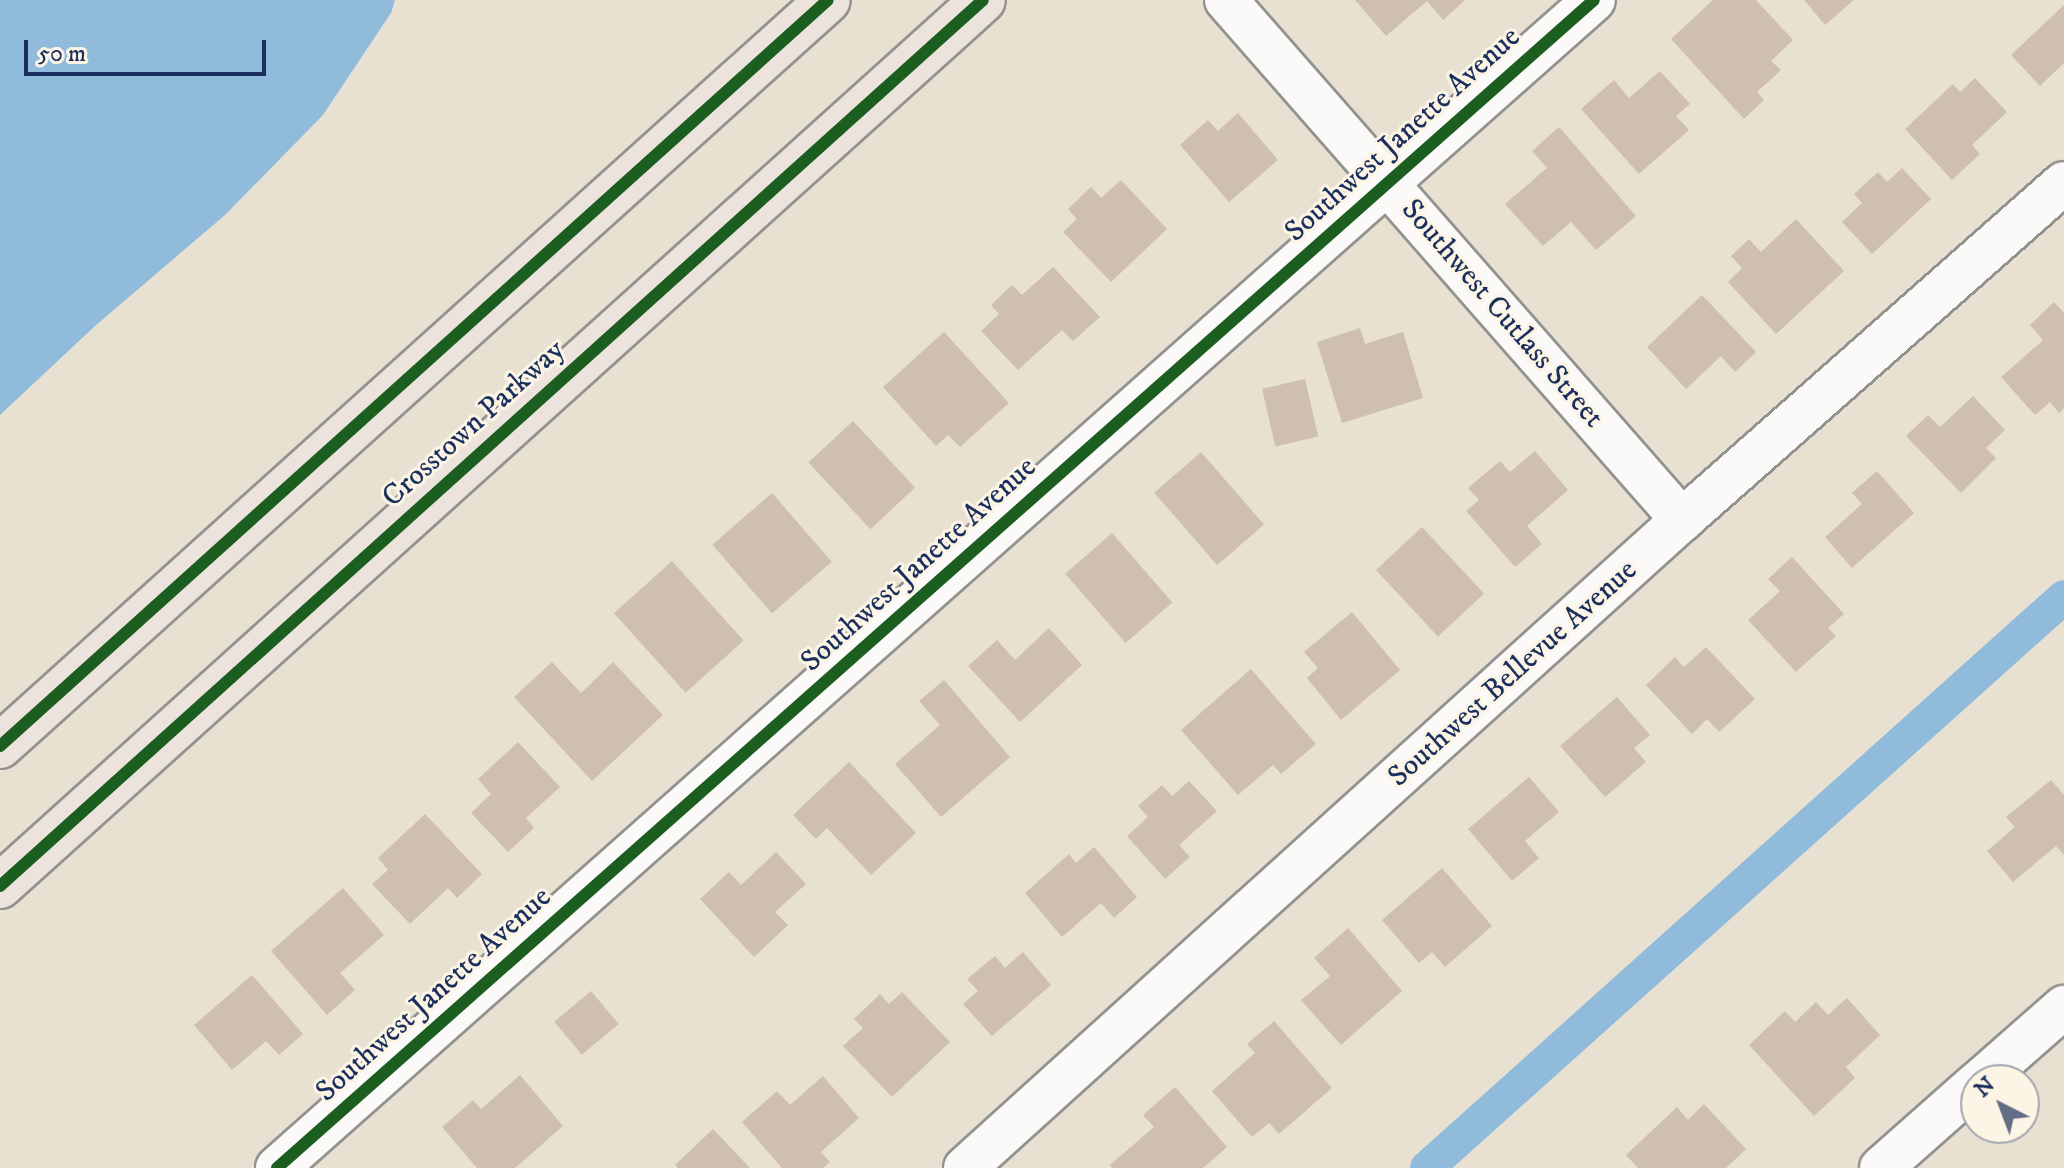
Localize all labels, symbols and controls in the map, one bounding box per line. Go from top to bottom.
street label: Southwest Janette Avenue [1278,20,1528,250]
scale bar [28,24,270,74]
text: 50 m [38,39,86,69]
street label: Southwest Cutlass Street [1393,192,1611,436]
street label: Crosstown Parkway [375,333,573,515]
street label: Southwest Janette Avenue [794,450,1044,680]
street label: Southwest Bellevue Avenue [1381,553,1645,795]
street label: Southwest Janette Avenue [309,880,559,1110]
north arrow [1960,1064,2040,1144]
text: N [1969,1071,2001,1103]

